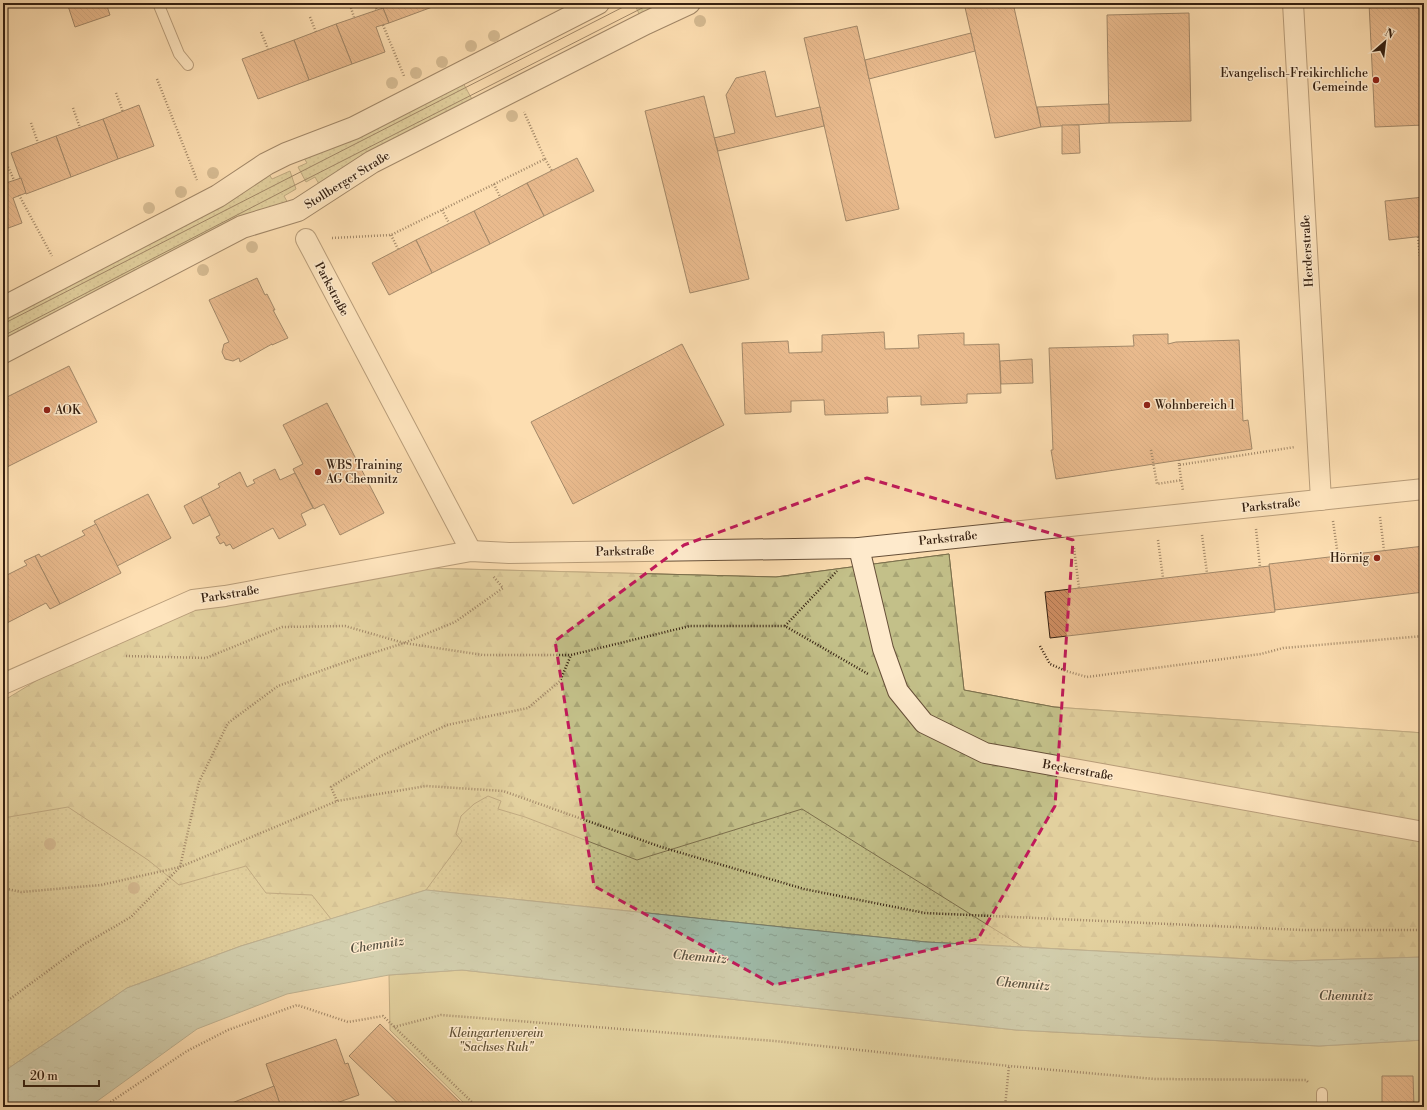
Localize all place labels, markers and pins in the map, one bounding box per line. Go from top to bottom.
place label: Evangelisch-Freikirchliche Gemeinde [1220,66,1368,95]
marker: Evangelisch-Freikirchliche Gemeinde [1371,75,1381,85]
place label: Wohnbereich 1 [1154,398,1236,413]
marker: Wohnbereich 1 [1142,400,1152,410]
place label: AOK [54,403,82,418]
marker: AOK [42,405,52,415]
place label: WBS Training AG Chemnitz [325,458,403,487]
marker: WBS Training AG Chemnitz [313,467,323,477]
place label: Hörnig [1330,551,1370,566]
marker: Hörnig [1372,553,1382,563]

